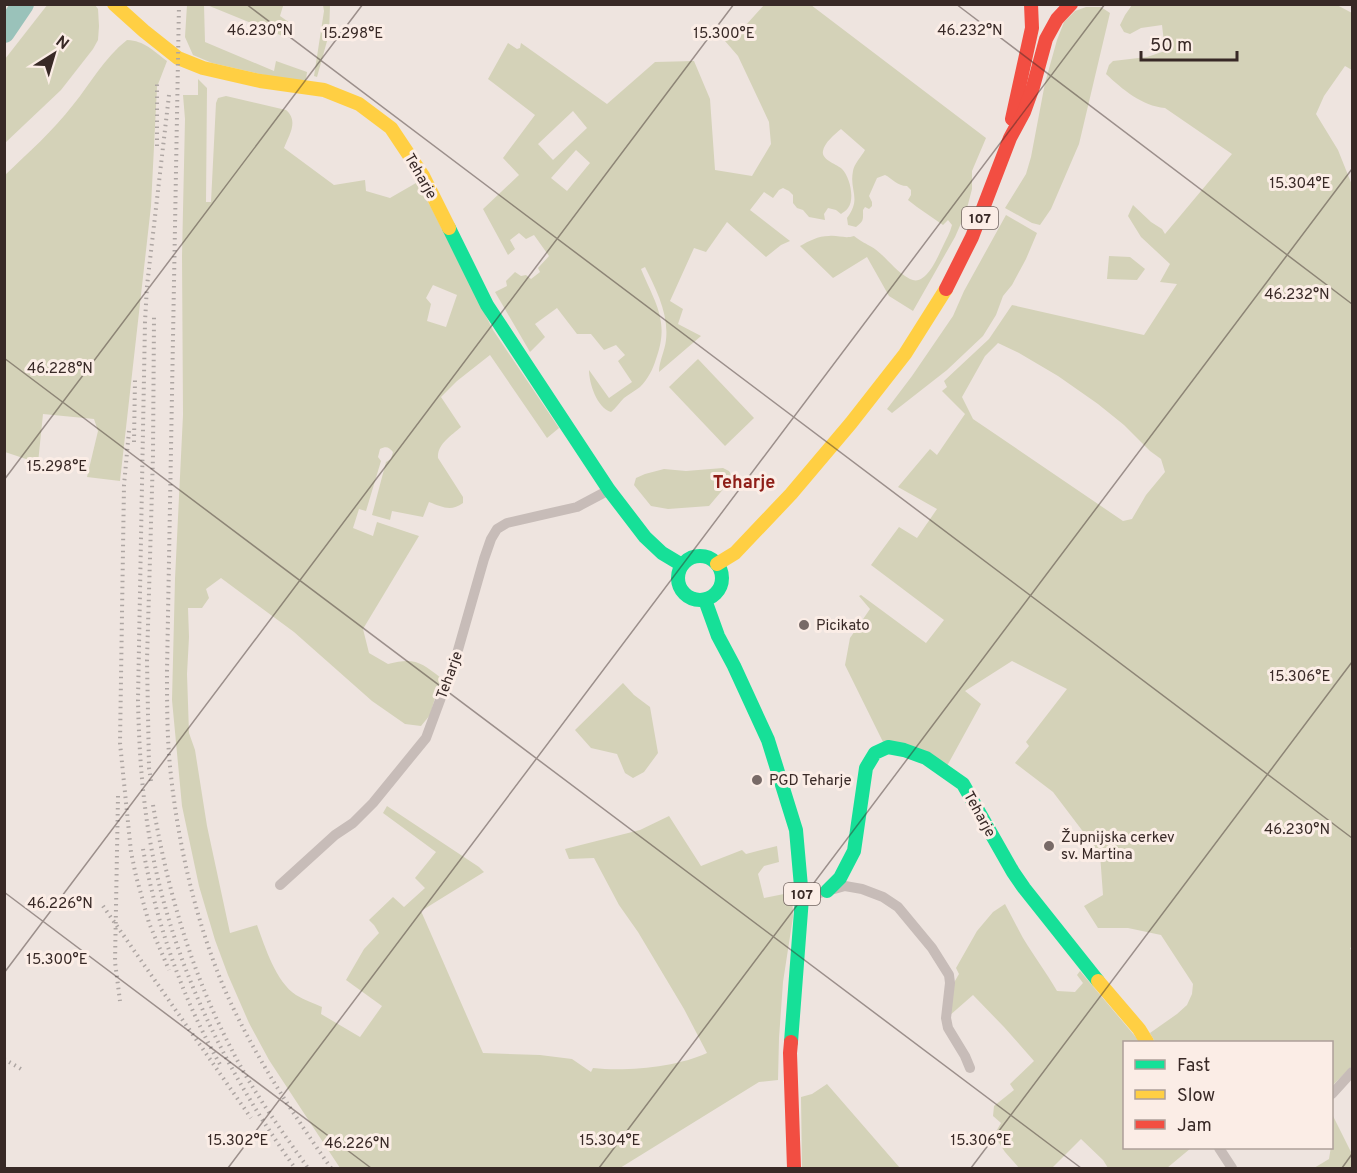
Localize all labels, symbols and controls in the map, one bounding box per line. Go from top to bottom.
text: 46.230°N [227,22,293,41]
text: 46.232°N [937,22,1003,41]
north arrow [24,24,84,84]
scale bar [1141,24,1237,62]
text: 15.298°E [323,25,383,44]
text: 15.300°E [693,25,755,44]
text: N [51,32,72,55]
text: 50 m [1150,35,1192,58]
street label: Teharje [399,150,440,203]
text: 15.304°E [1269,175,1331,194]
road number: 107 [962,207,998,229]
text: 46.232°N [1264,286,1330,305]
text: 46.228°N [27,360,93,379]
text: 15.298°E [27,458,87,477]
district label: Teharje [713,472,775,495]
place label: Picikato [816,617,870,636]
marker: Picikato [797,618,811,632]
street label: Teharje [433,649,468,702]
text: 15.306°E [1270,668,1330,687]
place label: PGD Teharje [769,772,851,791]
marker: PGD Teharje [750,773,764,787]
street label: Teharje [958,788,999,841]
text: 46.230°N [1264,821,1330,840]
place label: Župnijska cerkev sv. Martina [1061,828,1175,865]
marker: Župnijska cerkev sv. Martina [1042,839,1056,853]
road number: 107 [784,883,820,905]
text: 46.226°N [27,895,93,914]
text: 15.300°E [26,951,88,970]
legend [1123,1041,1333,1149]
text: Fast [1177,1055,1210,1078]
text: Slow [1177,1085,1215,1108]
text: Jam [1177,1115,1212,1138]
text: 15.302°E [207,1132,269,1151]
text: 15.304°E [579,1132,641,1151]
text: 15.306°E [951,1132,1011,1151]
text: 46.226°N [324,1135,390,1154]

